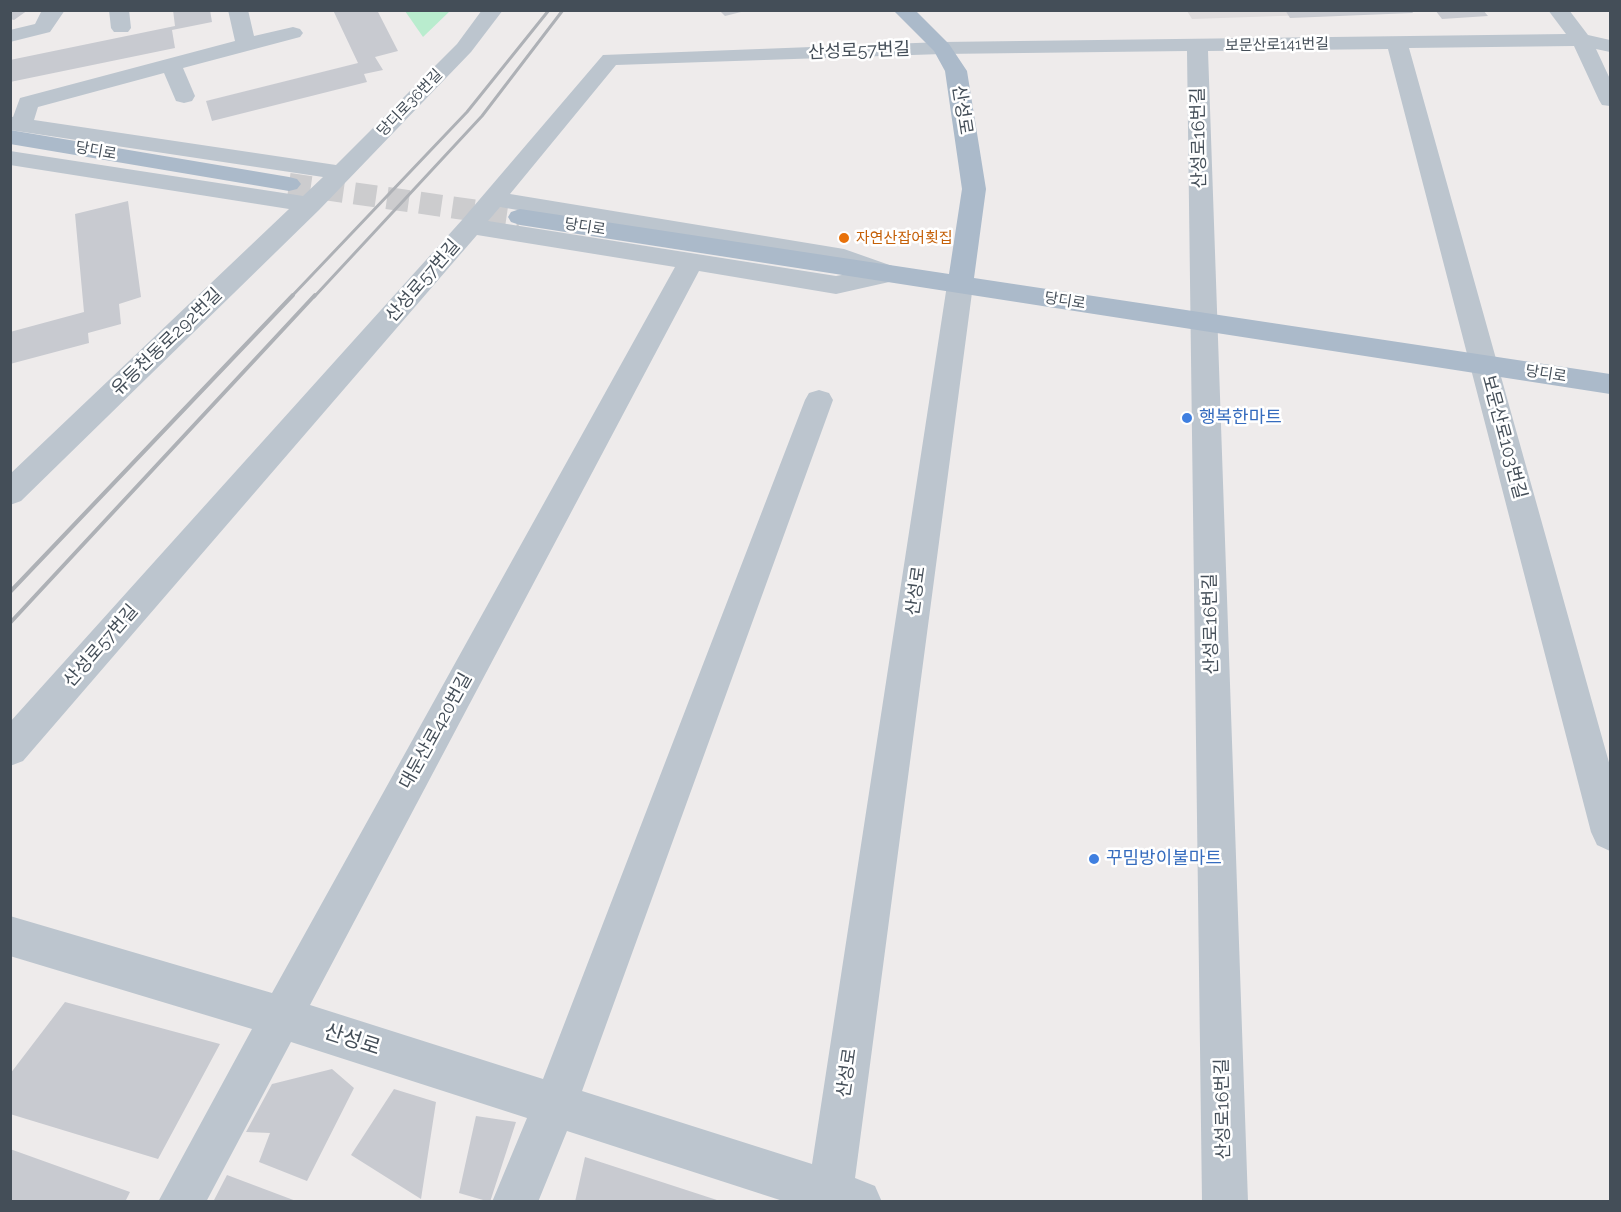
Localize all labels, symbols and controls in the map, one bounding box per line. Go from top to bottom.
street label: 보문산로141번길 [1225,35,1329,55]
street label: 산성로57번길 [808,38,910,64]
street label: 당디로36번길 [374,66,446,140]
street label: 산성로 [947,84,977,136]
street label: 산성로16번길 [1187,87,1211,189]
street label: 당디로 [74,139,118,163]
street label: 당디로 [563,215,607,239]
place label: 자연산잡어횟집 [856,229,953,247]
marker: 자연산잡어횟집 [837,231,851,245]
street label: 산성로57번길 [381,235,465,327]
street label: 유등천동로292번길 [107,284,227,400]
street label: 당디로 [1043,289,1087,313]
street label: 당디로 [1524,362,1568,386]
street label: 보문산로103번길 [1477,373,1531,501]
place label: 행복한마트 [1199,407,1282,429]
marker: 행복한마트 [1180,411,1194,425]
street label: 산성로 [902,565,930,617]
street label: 산성로16번길 [1199,573,1223,675]
street label: 산성로57번길 [59,600,143,692]
street label: 대둔산로420번길 [395,669,477,793]
place label: 꾸밈방이불마트 [1106,848,1222,870]
marker: 꾸밈방이불마트 [1087,852,1101,866]
street label: 산성로 [321,1019,383,1061]
street label: 산성로 [833,1047,861,1099]
street label: 산성로16번길 [1211,1058,1235,1160]

